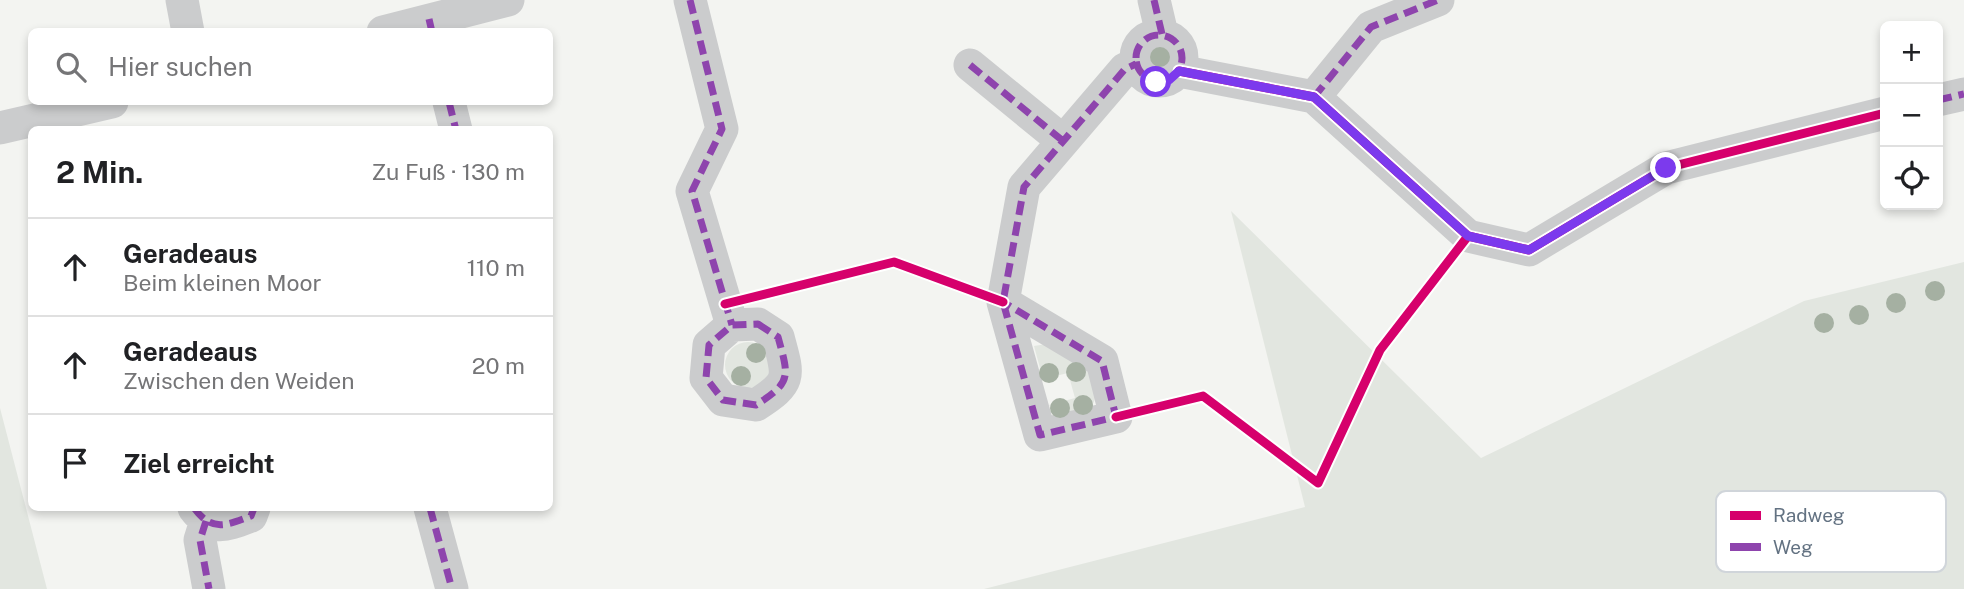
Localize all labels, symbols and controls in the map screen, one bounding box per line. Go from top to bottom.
map controls [1880,21,1943,210]
button: + [1880,21,1943,84]
search box [28,28,553,105]
icon: search [52,48,90,86]
text: Hier suchen [108,51,253,82]
route start [1140,66,1171,97]
button: − [1880,84,1943,147]
button: locate [1880,147,1943,210]
route end [1650,152,1681,183]
text: 2 Min. [56,154,143,190]
text: Zu Fuß · 130 m [372,158,525,185]
text: Geradeaus [123,238,258,269]
icon: ahead [56,248,94,286]
text: 110 m [467,254,525,281]
text: Beim kleinen Moor [123,269,321,296]
text: Geradeaus [123,336,258,367]
icon: ahead [56,346,94,384]
text: 20 m [472,352,525,379]
text: Zwischen den Weiden [123,367,355,394]
icon: arrive [56,444,94,482]
text: Ziel erreicht [123,448,275,479]
legend [1716,491,1946,572]
text: Radweg [1773,504,1845,526]
text: Weg [1773,536,1813,558]

